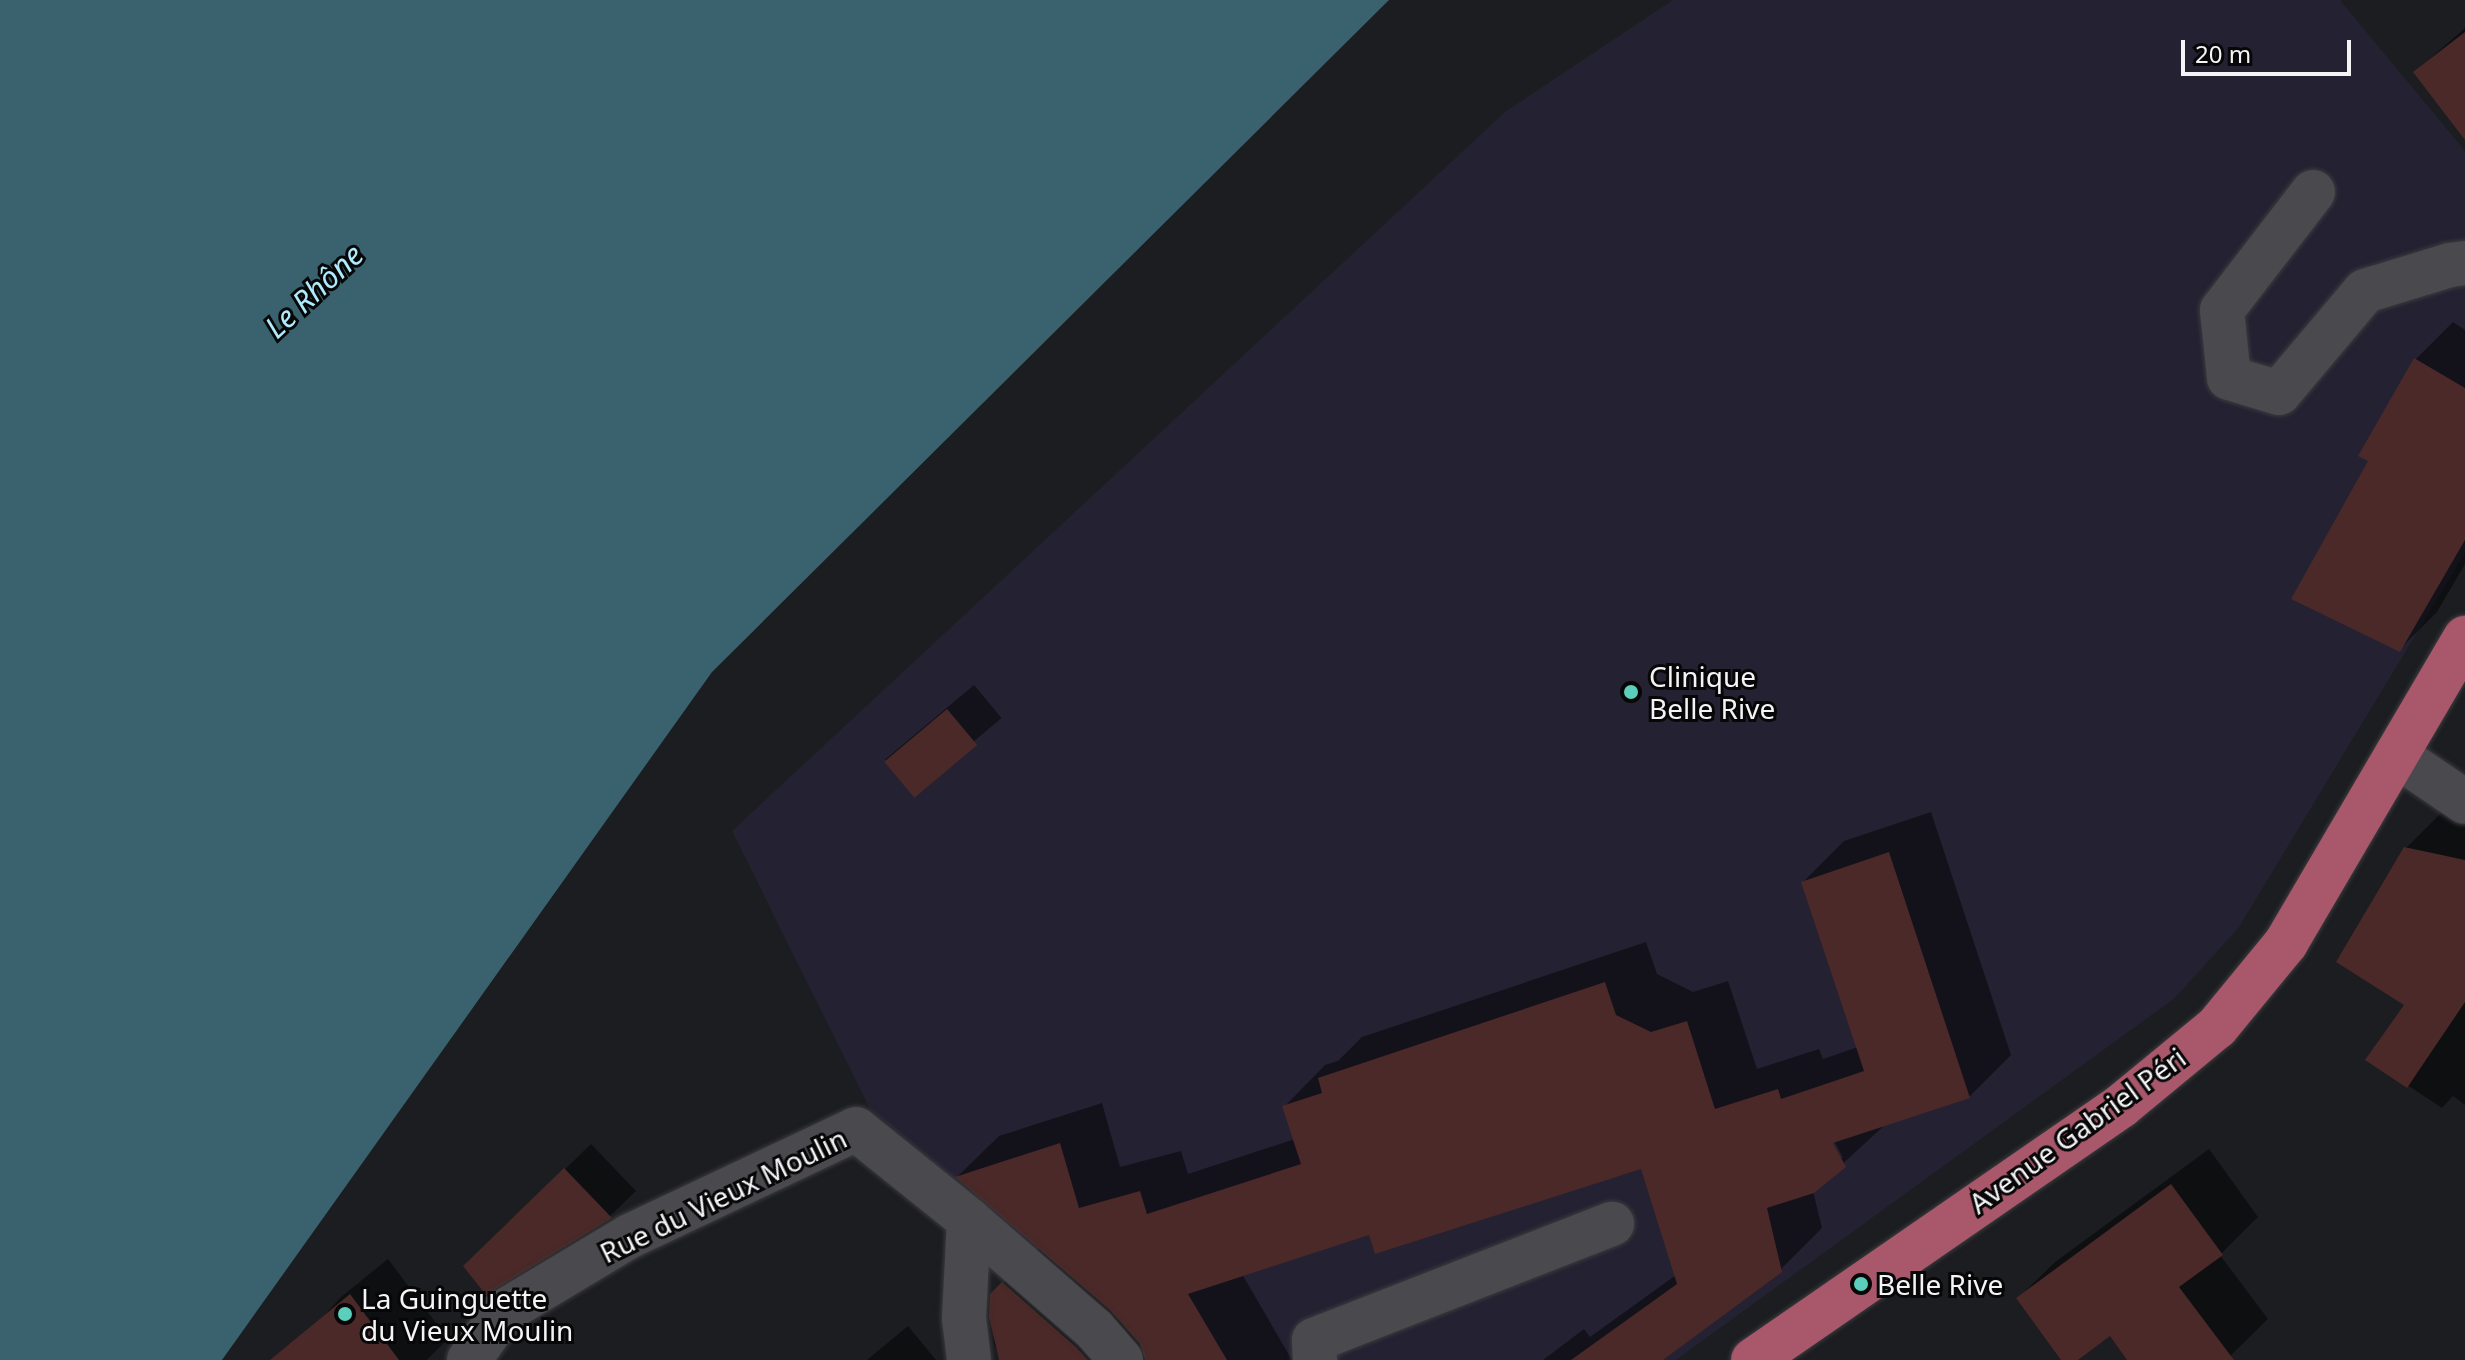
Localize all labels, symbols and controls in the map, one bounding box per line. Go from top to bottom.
scale bar [2185,24,2355,74]
text: 20 m [2195,37,2251,70]
water label: Le Rhône [258,237,370,345]
place label: Clinique Belle Rive [1649,659,1775,725]
marker: Clinique Belle Rive [1620,681,1642,703]
street label: Avenue Gabriel Péri [1962,1040,2192,1220]
street label: Rue du Vieux Moulin [594,1121,852,1269]
place label: Belle Rive [1877,1267,2003,1301]
marker: Belle Rive [1852,1275,1870,1293]
place label: La Guinguette du Vieux Moulin [361,1281,573,1347]
marker: La Guinguette du Vieux Moulin [336,1305,354,1323]

